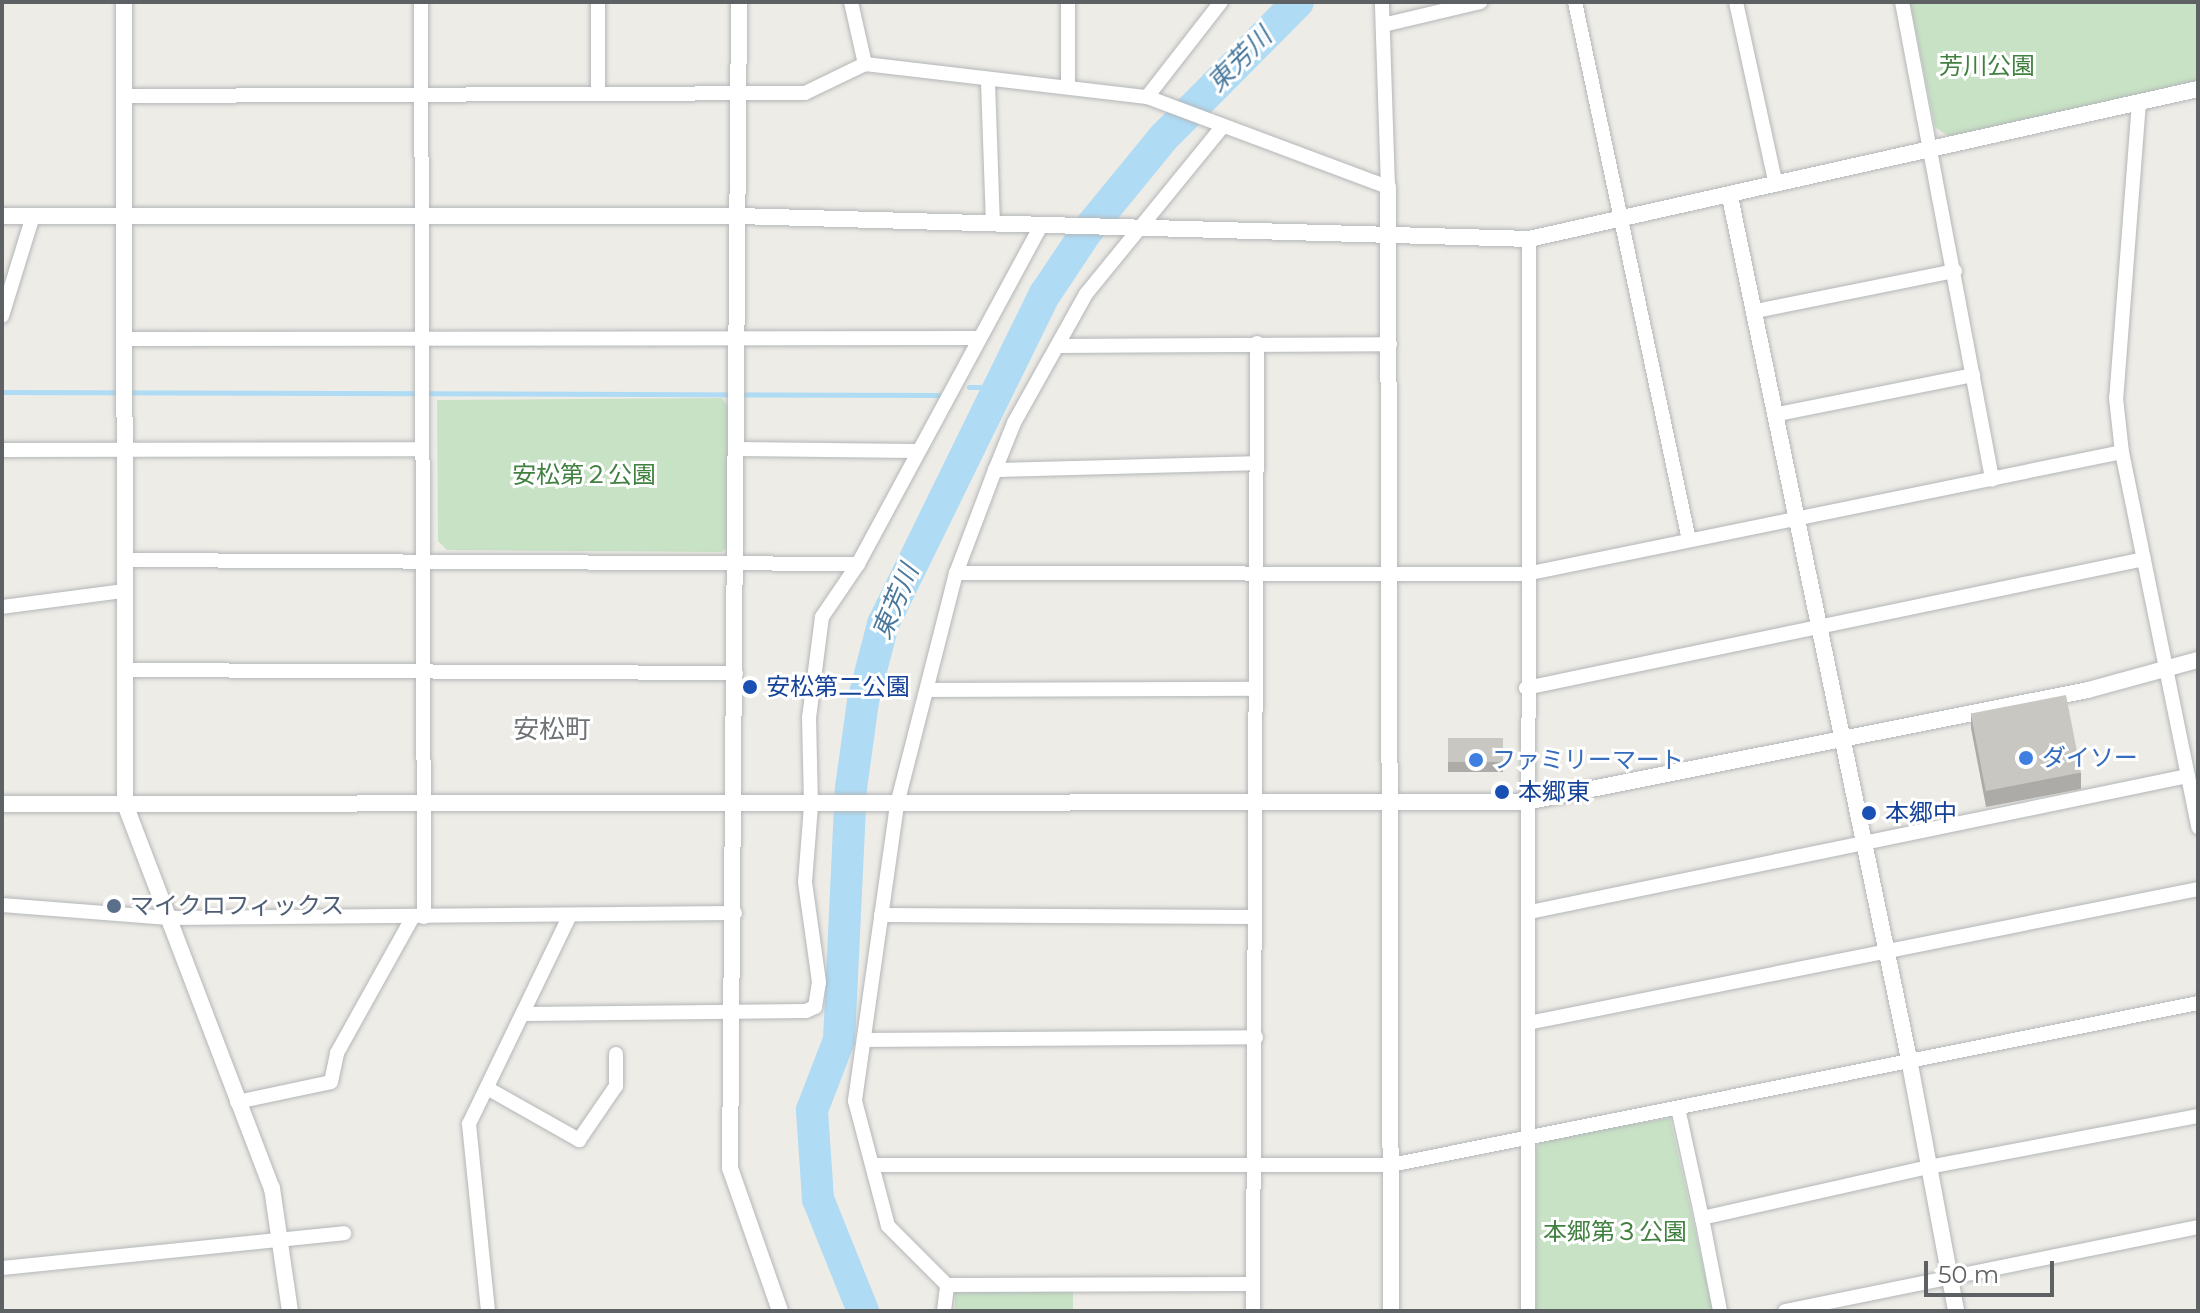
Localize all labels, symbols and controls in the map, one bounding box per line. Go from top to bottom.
water label: 東芳川 [1201,21,1279,99]
park label: 芳川公園 [1939,52,2035,80]
park label: 安松第２公園 [512,461,656,489]
water label: 東芳川 [866,560,926,644]
place label: 安松第二公園 [766,673,910,701]
marker: 安松第二公園 [741,678,759,696]
district label: 安松町 [513,714,591,746]
place label: ダイソー [2042,744,2138,772]
place label: ファミリーマート [1492,746,1684,774]
marker: ダイソー [2017,749,2035,767]
marker: ファミリーマート [1467,751,1485,769]
place label: 本郷東 [1518,778,1590,806]
marker: 本郷東 [1493,783,1511,801]
place label: 本郷中 [1885,799,1957,827]
marker: 本郷中 [1860,804,1878,822]
place label: マイクロフィックス [130,892,346,920]
marker: マイクロフィックス [105,897,123,915]
park label: 本郷第３公園 [1543,1218,1687,1246]
scale bar [1928,1245,2058,1295]
text: 50 m [1938,1260,1999,1289]

